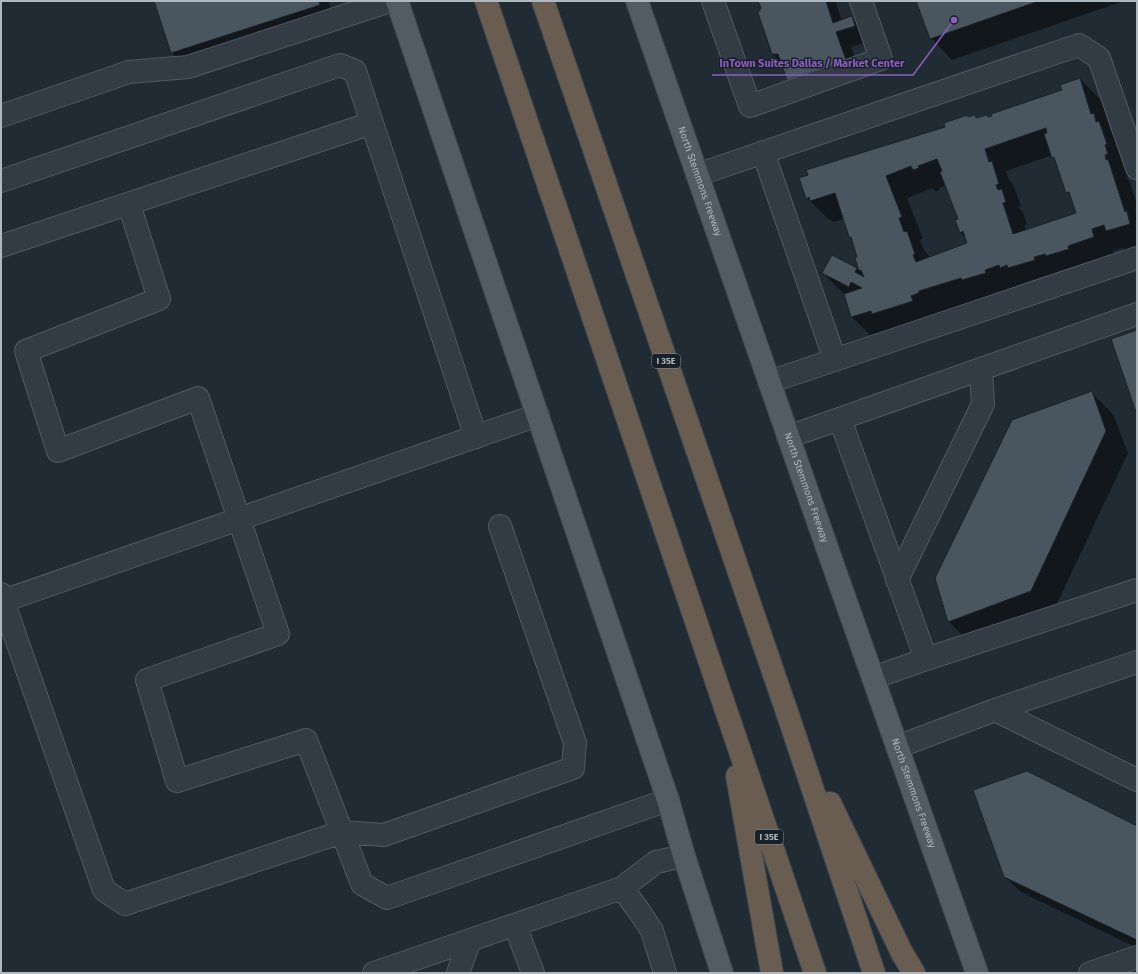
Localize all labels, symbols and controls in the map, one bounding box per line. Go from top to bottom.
callout: InTown Suites Dallas / Market Center [712,52,913,75]
text: InTown Suites Dallas / Market Center [720,57,905,70]
street label: North Stemmons Freeway [675,125,724,238]
road number: I 35E [652,354,680,368]
street label: North Stemmons Freeway [781,431,831,544]
street label: North Stemmons Freeway [889,737,938,850]
road number: I 35E [755,830,783,844]

